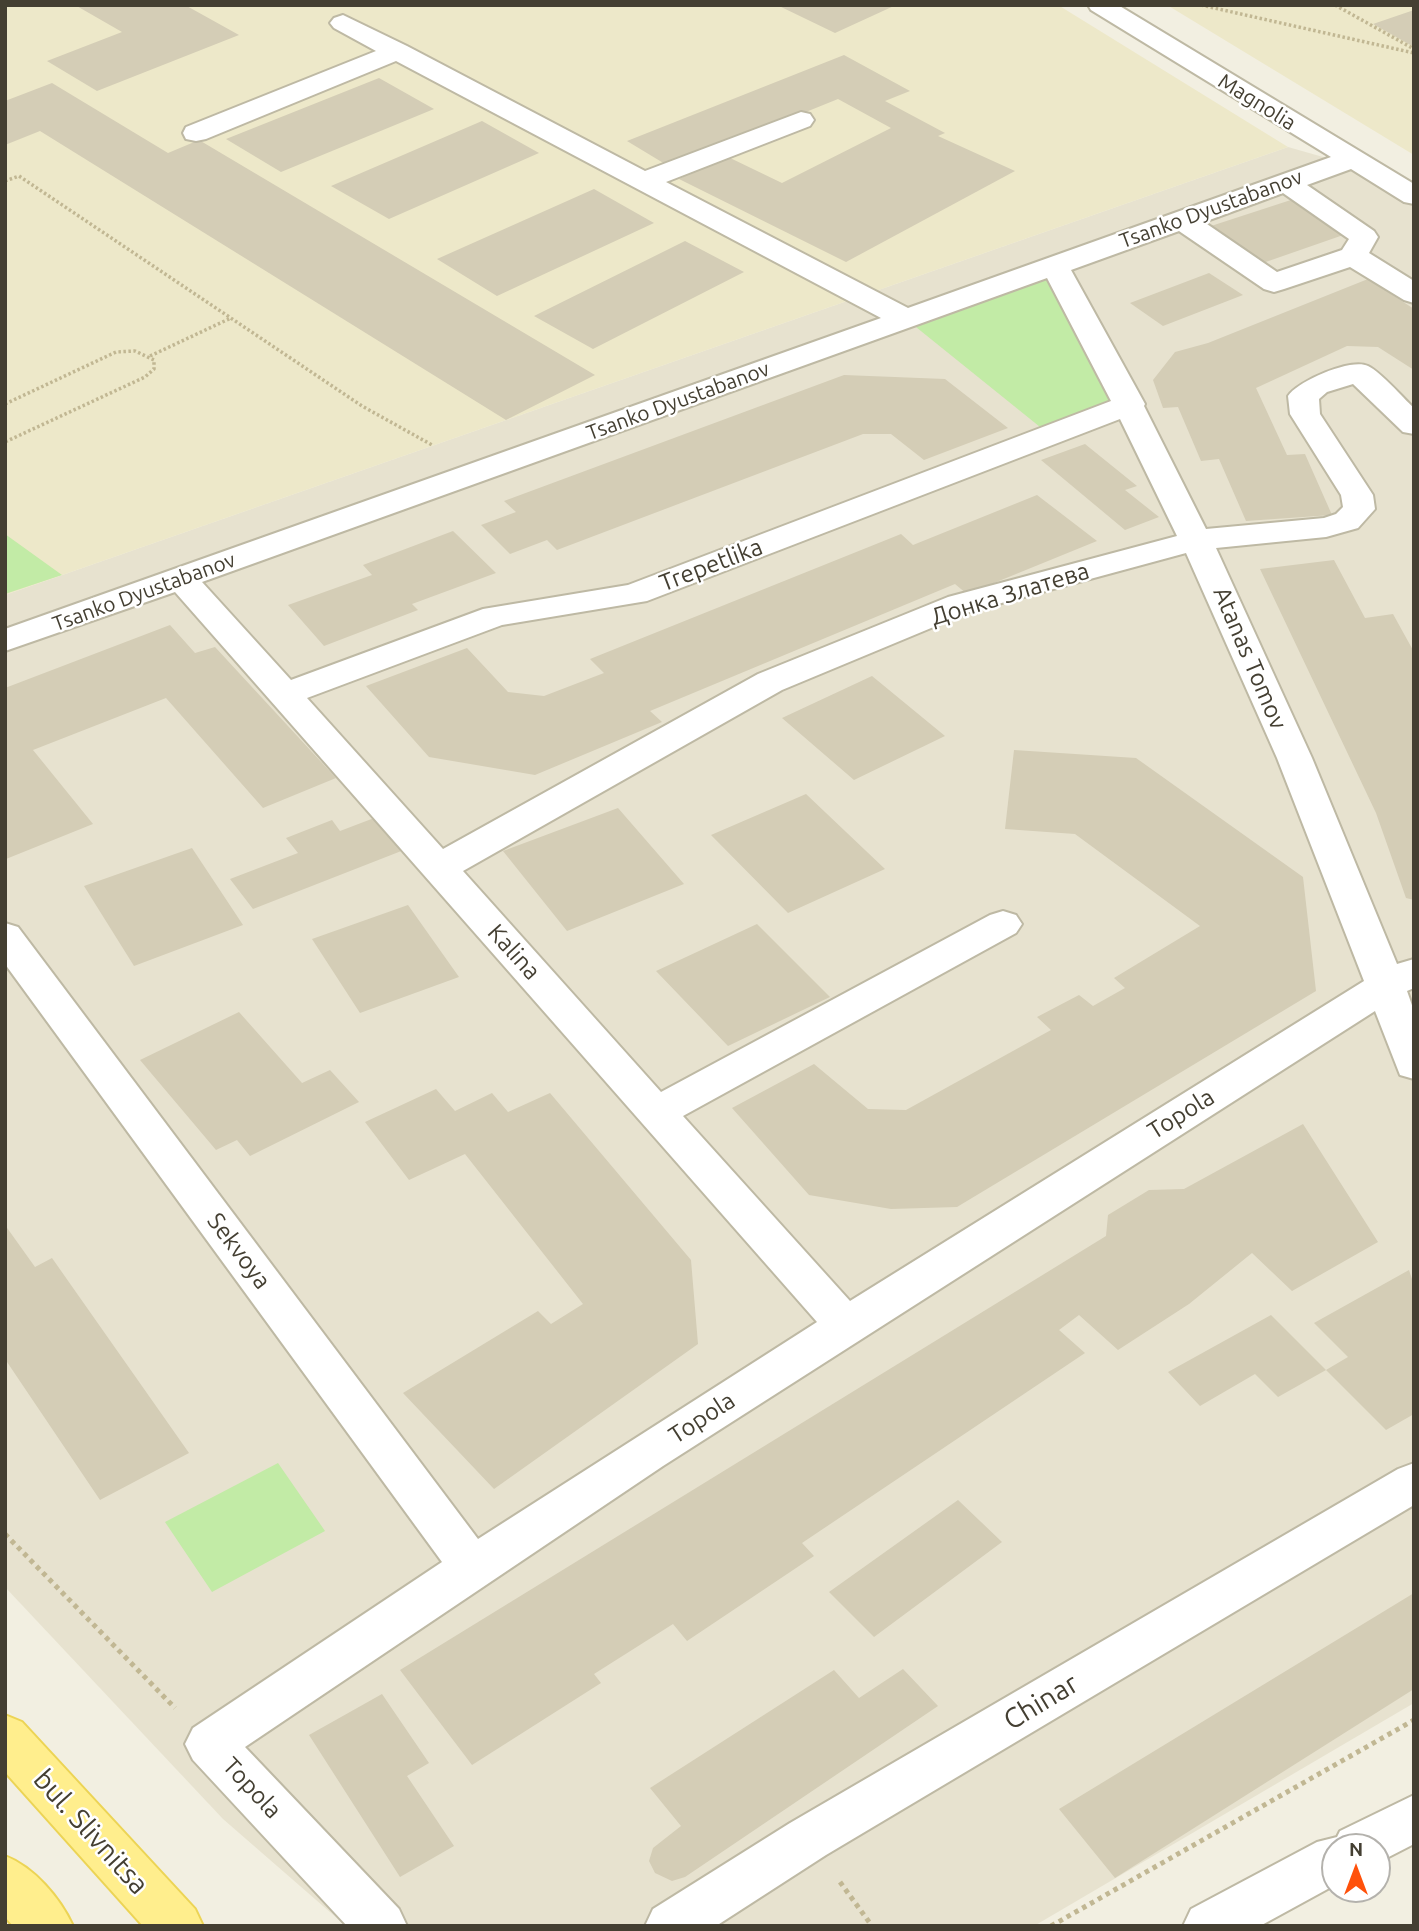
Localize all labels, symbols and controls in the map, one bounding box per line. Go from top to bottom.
street label: Magnolia [1214,68,1300,136]
street label: Tsanko Dyustabanov [1116,164,1306,254]
street label: Tsanko Dyustabanov [583,356,773,446]
street label: Trepetlika [655,532,767,598]
street label: Tsanko Dyustabanov [49,547,239,637]
street label: Донка Златева [927,556,1093,632]
street label: Atanas Tomov [1207,582,1293,734]
street label: Kalina [482,918,546,986]
street label: Topola [1142,1082,1220,1146]
street label: Sekvoya [201,1207,277,1295]
street label: Topola [664,1386,740,1450]
street label: Chinar [998,1667,1084,1737]
street label: Topola [217,1751,287,1825]
street label: bul. Slivnitsa [26,1763,156,1901]
north arrow [1321,1833,1391,1903]
text: N [1349,1838,1363,1860]

